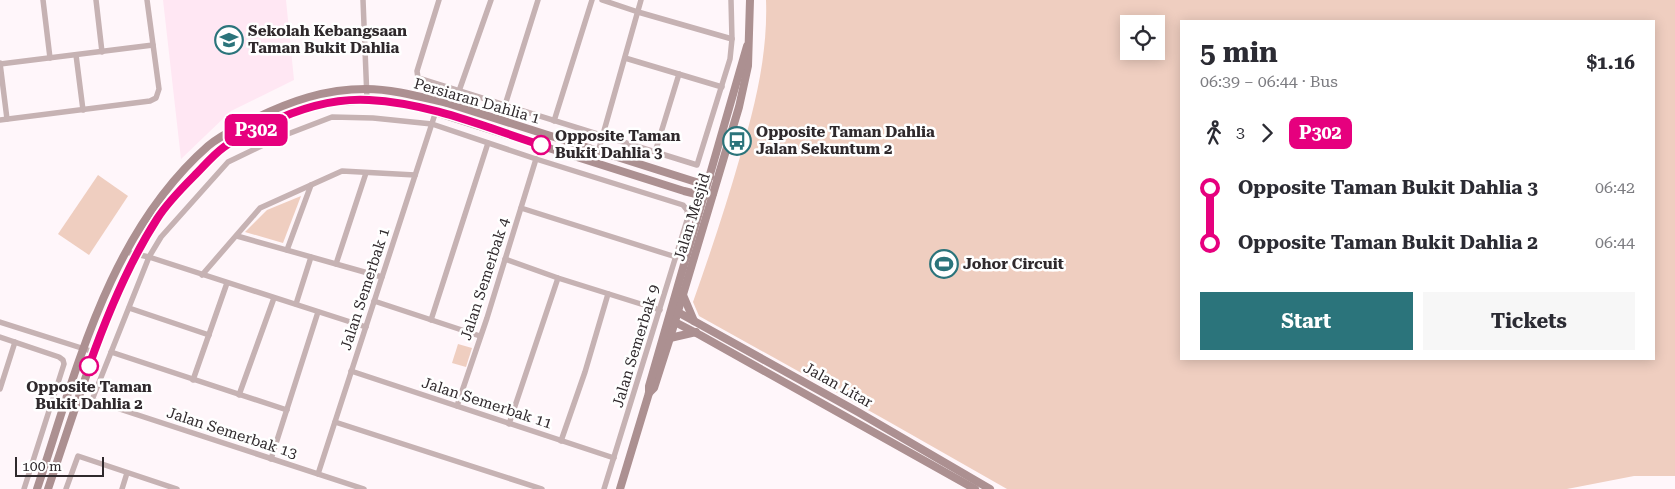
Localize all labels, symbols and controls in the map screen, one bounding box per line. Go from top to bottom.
map controls [1120,15,1165,60]
button: locate [1120,15,1165,60]
place label: Sekolah Kebangsaan Taman Bukit Dahlia [248,22,407,57]
school or university icon: Sekolah Kebangsaan Taman Bukit Dahlia [214,25,244,55]
text: 5 min [1200,36,1278,69]
text: $1.16 [1586,51,1635,74]
text: 06:39 – 06:44 · Bus [1200,72,1338,91]
street label: Persiaran Dahlia 1 [412,74,542,128]
line badge: P302 [221,114,291,146]
text: P302 [235,119,277,140]
icon: walk [1200,119,1228,147]
icon: forward [1253,119,1281,147]
text: P302 [1299,122,1342,143]
place label: Opposite Taman Dahlia Jalan Sekuntum 2 [756,123,935,158]
text: 3 [1236,123,1245,142]
bus stop icon: Opposite Taman Dahlia Jalan Sekuntum 2 [722,126,752,156]
place label: Opposite Taman Bukit Dahlia 3 [555,127,681,162]
marker: Opposite Taman Bukit Dahlia 3 [531,135,551,155]
street label: Jalan Mesjid [670,171,714,263]
text: Opposite Taman Bukit Dahlia 3 [1238,176,1538,199]
text: 06:42 [1595,178,1635,197]
street label: Jalan Semerbak 4 [457,215,513,343]
street label: Jalan Semerbak 1 [337,225,393,353]
text: Opposite Taman Bukit Dahlia 2 [1238,231,1538,254]
text: 06:44 [1595,233,1635,252]
sports icon: Johor Circuit [929,249,959,279]
place label: Johor Circuit [963,255,1064,273]
street label: Jalan Semerbak 9 [609,282,663,410]
button: Start [1200,292,1413,350]
button: Tickets [1423,292,1635,350]
marker: Opposite Taman Bukit Dahlia 2 [79,356,99,376]
street label: Jalan Litar [800,359,876,411]
street label: Jalan Semerbak 11 [419,373,555,433]
place label: Opposite Taman Bukit Dahlia 2 [26,378,152,413]
street label: Jalan Semerbak 13 [164,403,300,463]
scale bar [15,454,104,477]
text: 100 m [22,458,62,474]

